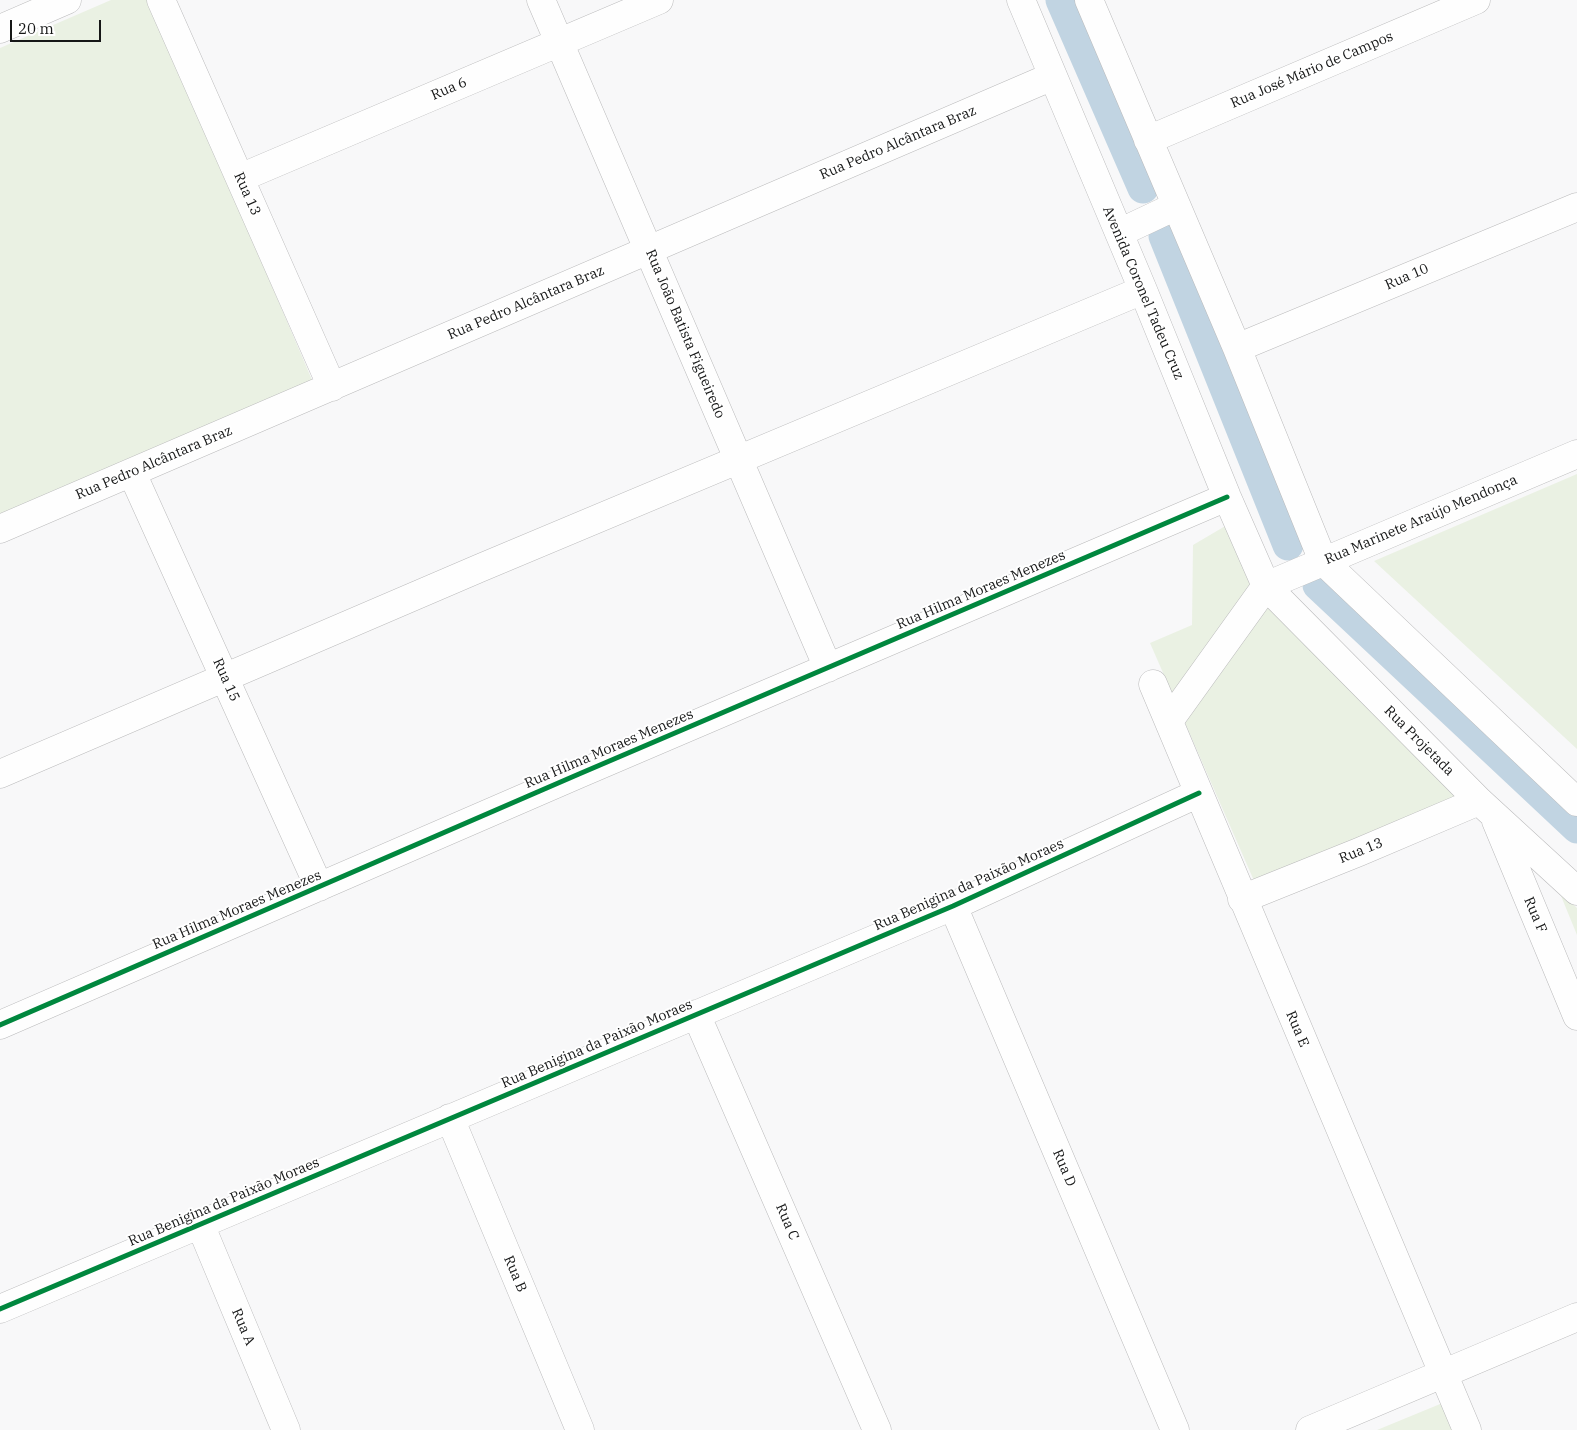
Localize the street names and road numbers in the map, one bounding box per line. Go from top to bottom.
street label: Rua José Mário de Campos [1228,28,1396,112]
street label: Rua 6 [429,74,469,104]
street label: Rua Pedro Alcântara Braz [817,102,979,184]
street label: Rua 13 [230,170,264,218]
street label: Avenida Coronel Tadeu Cruz [1099,204,1187,382]
street label: Rua João Batista Figueiredo [642,247,728,421]
street label: Rua 10 [1383,260,1431,294]
street label: Rua Pedro Alcântara Braz [445,262,607,344]
street label: Rua Pedro Alcântara Braz [73,422,235,504]
street label: Rua Marinete Araújo Mendonça [1322,472,1520,568]
street label: Rua Hilma Moraes Menezes [894,547,1068,633]
street label: Rua 15 [209,656,243,704]
street label: Rua Projetada [1381,703,1457,779]
street label: Rua Hilma Moraes Menezes [522,706,696,792]
street label: Rua Benigina da Paixão Moraes [872,835,1066,935]
street label: Rua 13 [1337,835,1385,867]
street label: Rua Hilma Moraes Menezes [150,867,324,953]
street label: Rua F [1520,894,1550,936]
street label: Rua Benigina da Paixão Moraes [499,996,695,1092]
street label: Rua E [1282,1008,1312,1050]
street label: Rua D [1049,1147,1079,1189]
street label: Rua Benigina da Paixão Moraes [126,1154,322,1250]
street label: Rua C [772,1201,802,1243]
street label: Rua B [500,1253,530,1295]
street label: Rua A [228,1306,258,1348]

